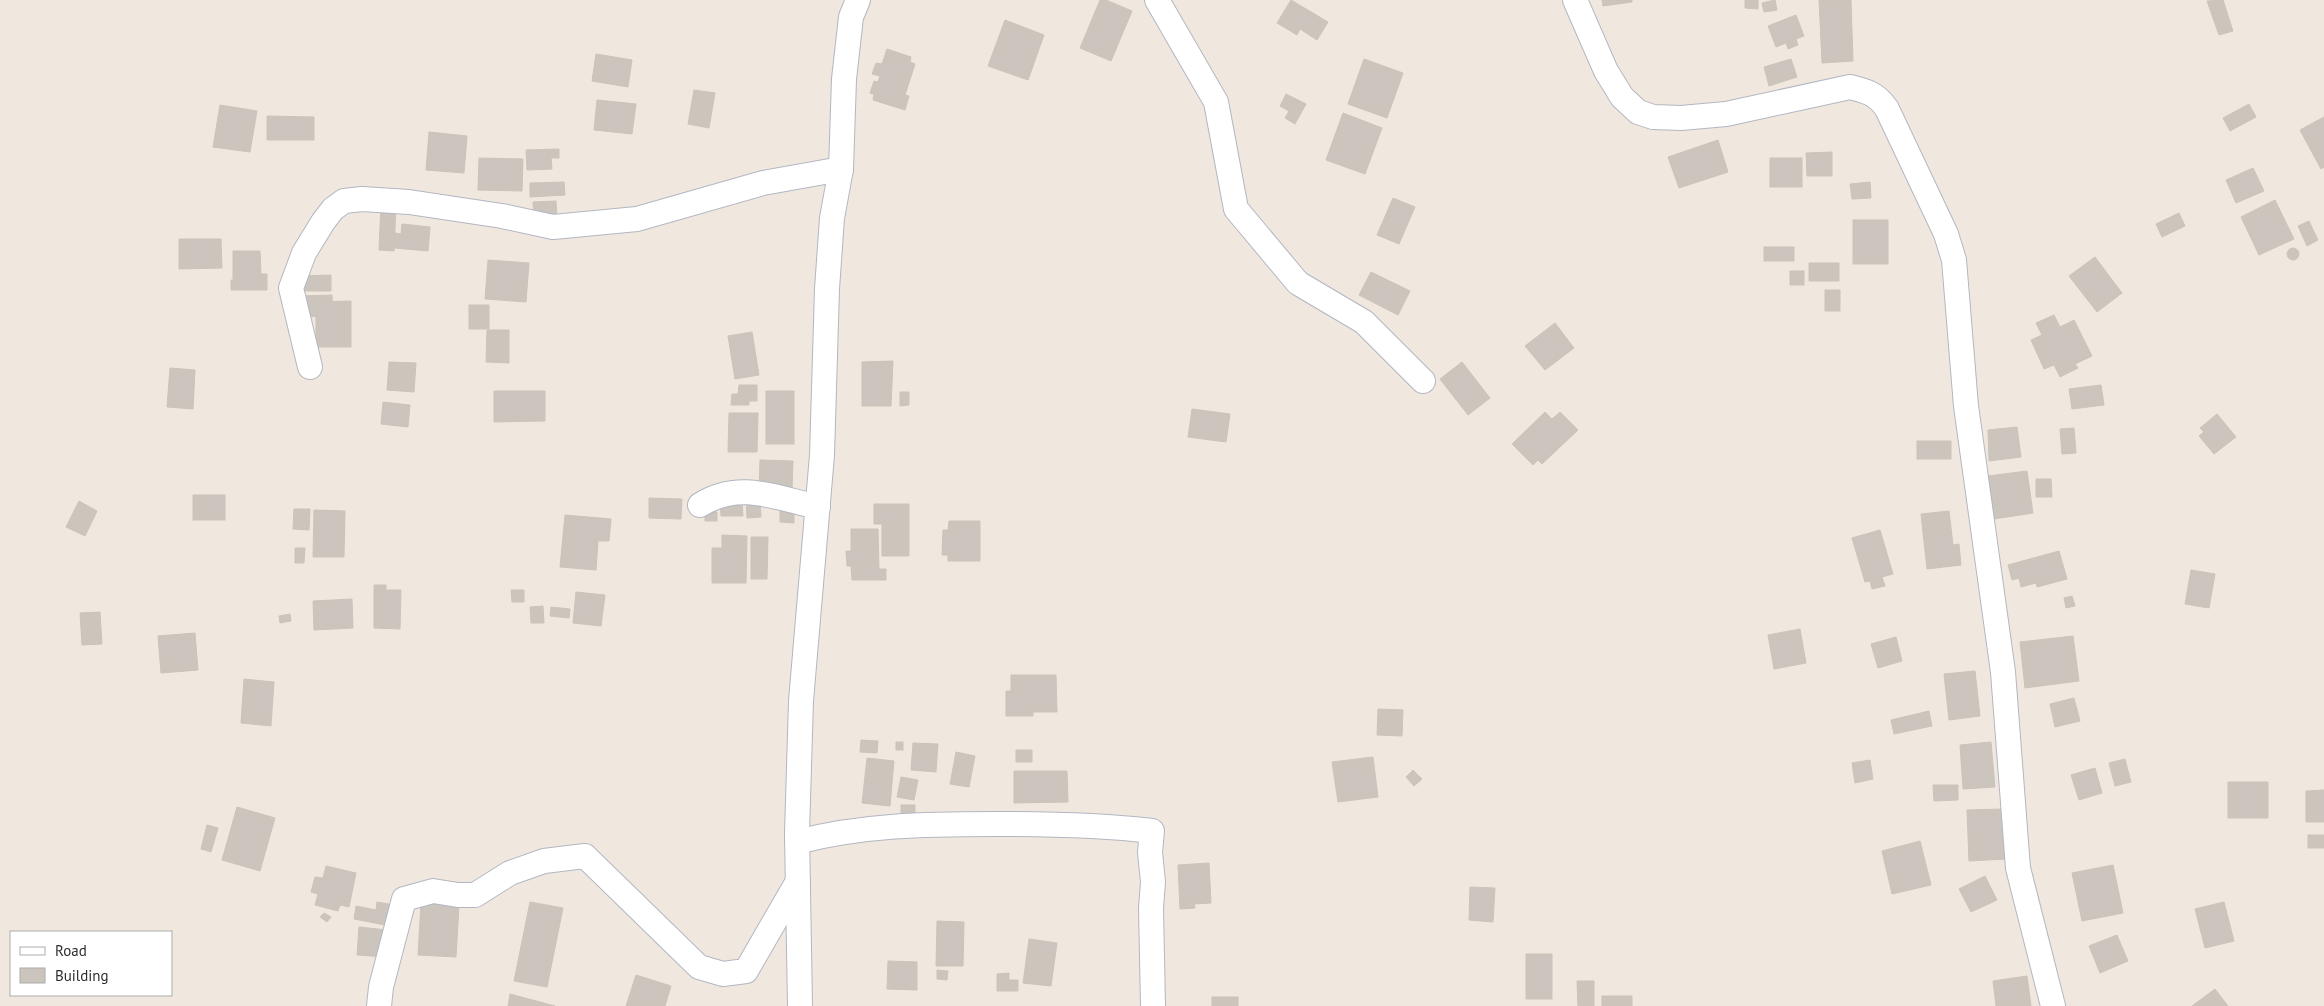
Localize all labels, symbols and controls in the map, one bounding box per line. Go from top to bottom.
legend [10,931,172,996]
text: Road [55,941,87,960]
text: Building [55,966,109,985]

